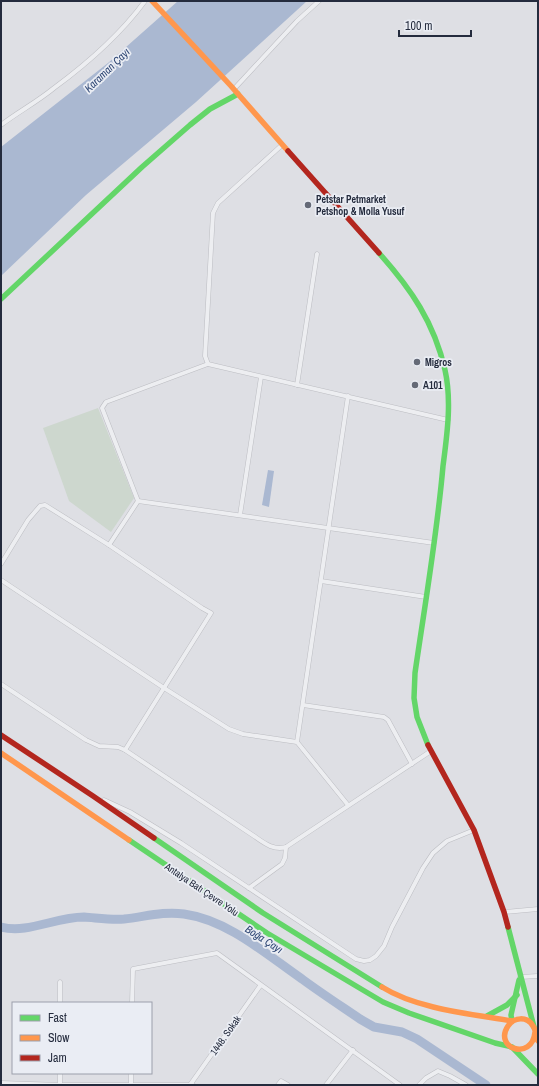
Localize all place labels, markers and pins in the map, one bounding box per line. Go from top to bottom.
place label: Petstar Petmarket Petshop & Molla Yusuf [316,193,405,218]
marker: Petstar Petmarket Petshop & Molla Yusuf [303,200,313,210]
place label: Migros [425,356,452,369]
marker: Migros [412,357,422,367]
place label: A101 [423,379,443,392]
marker: A101 [410,380,420,390]

